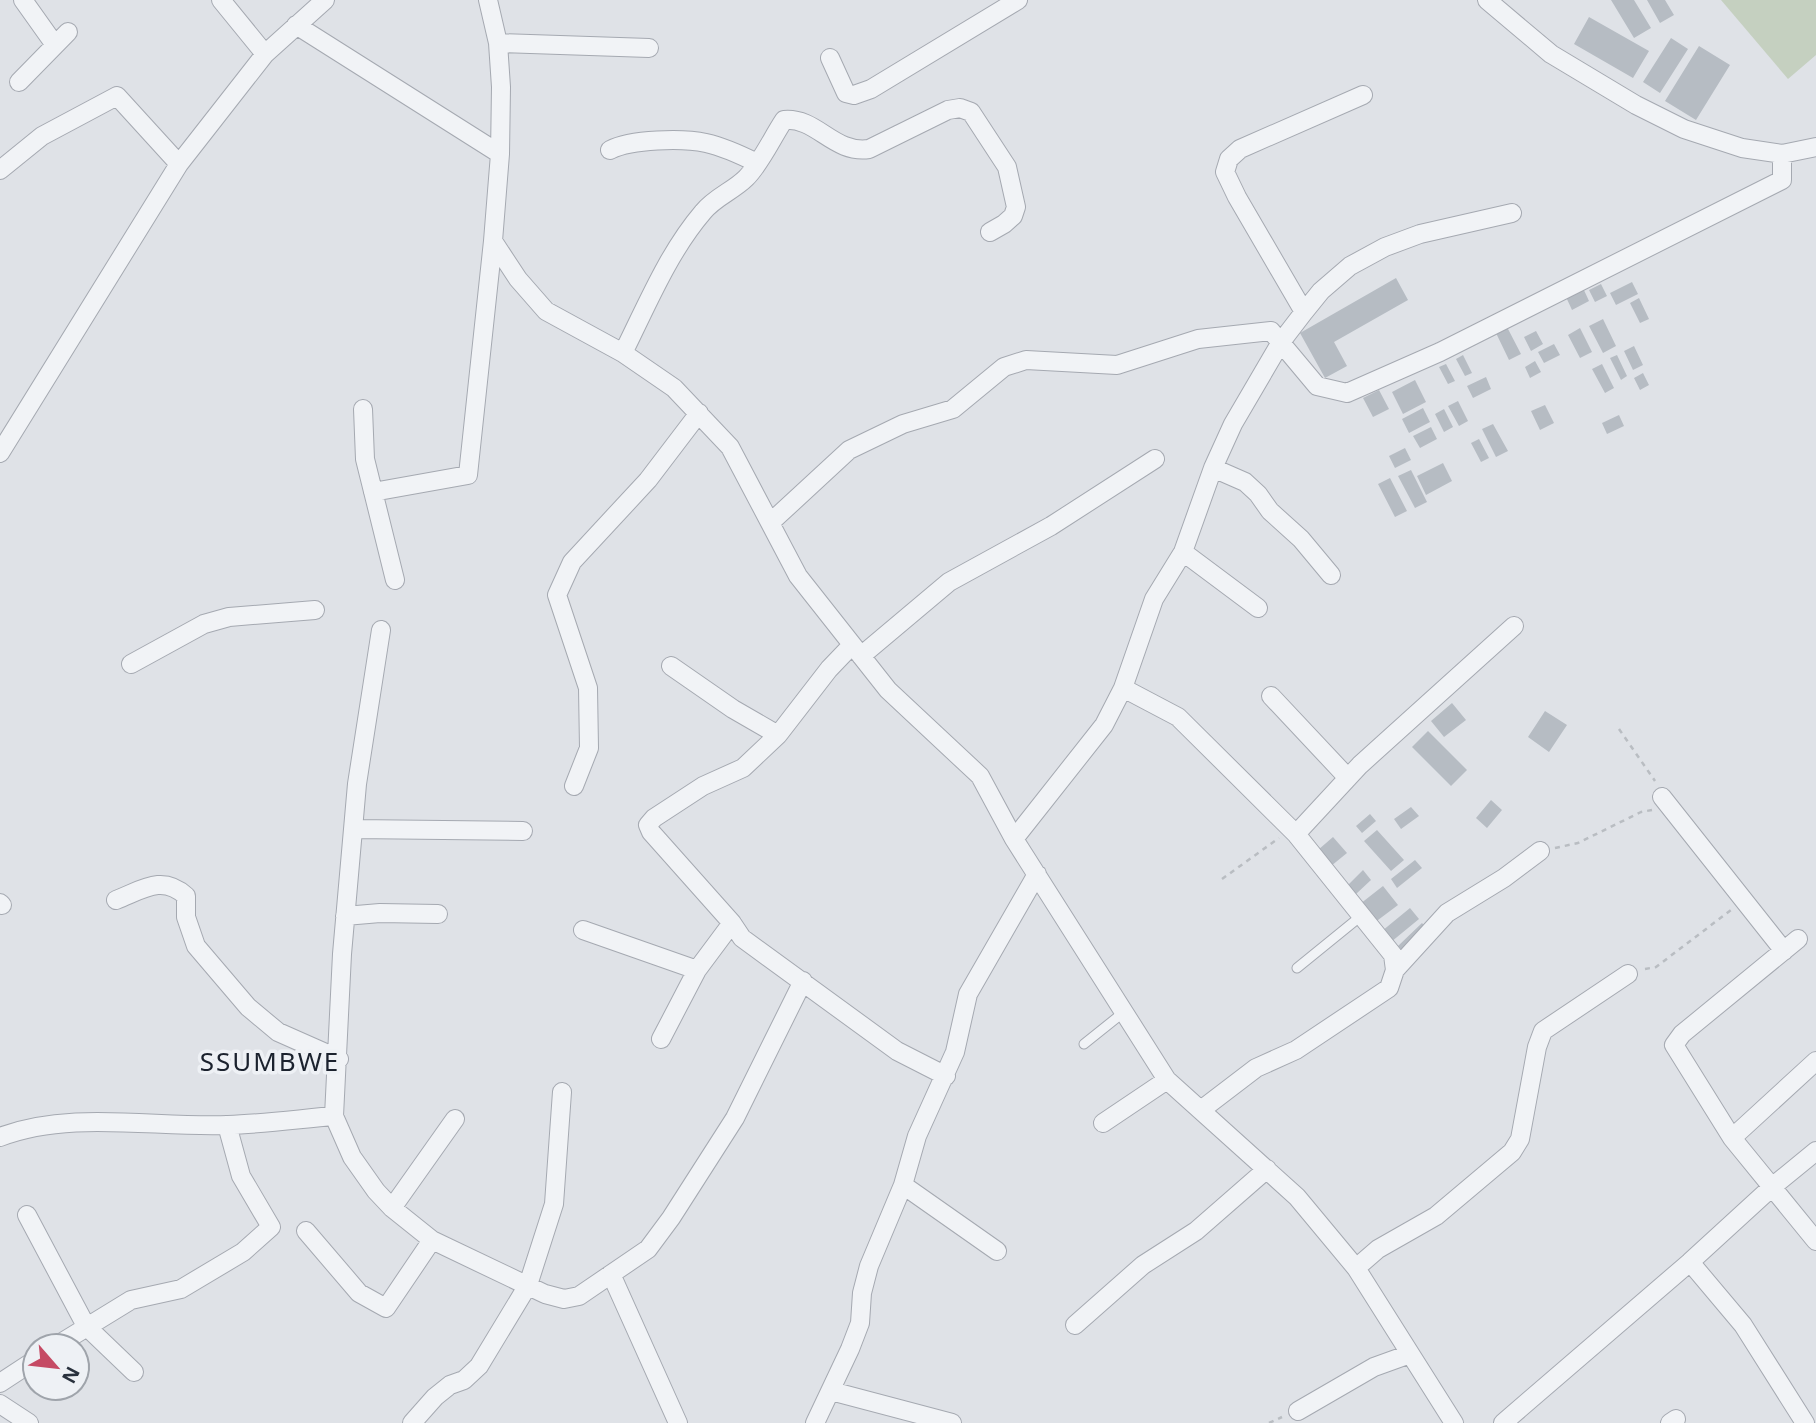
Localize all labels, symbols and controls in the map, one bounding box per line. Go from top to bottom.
district label: SSUMBWE [200,1043,340,1079]
north arrow [21,1332,91,1402]
text: N [56,1362,86,1388]

